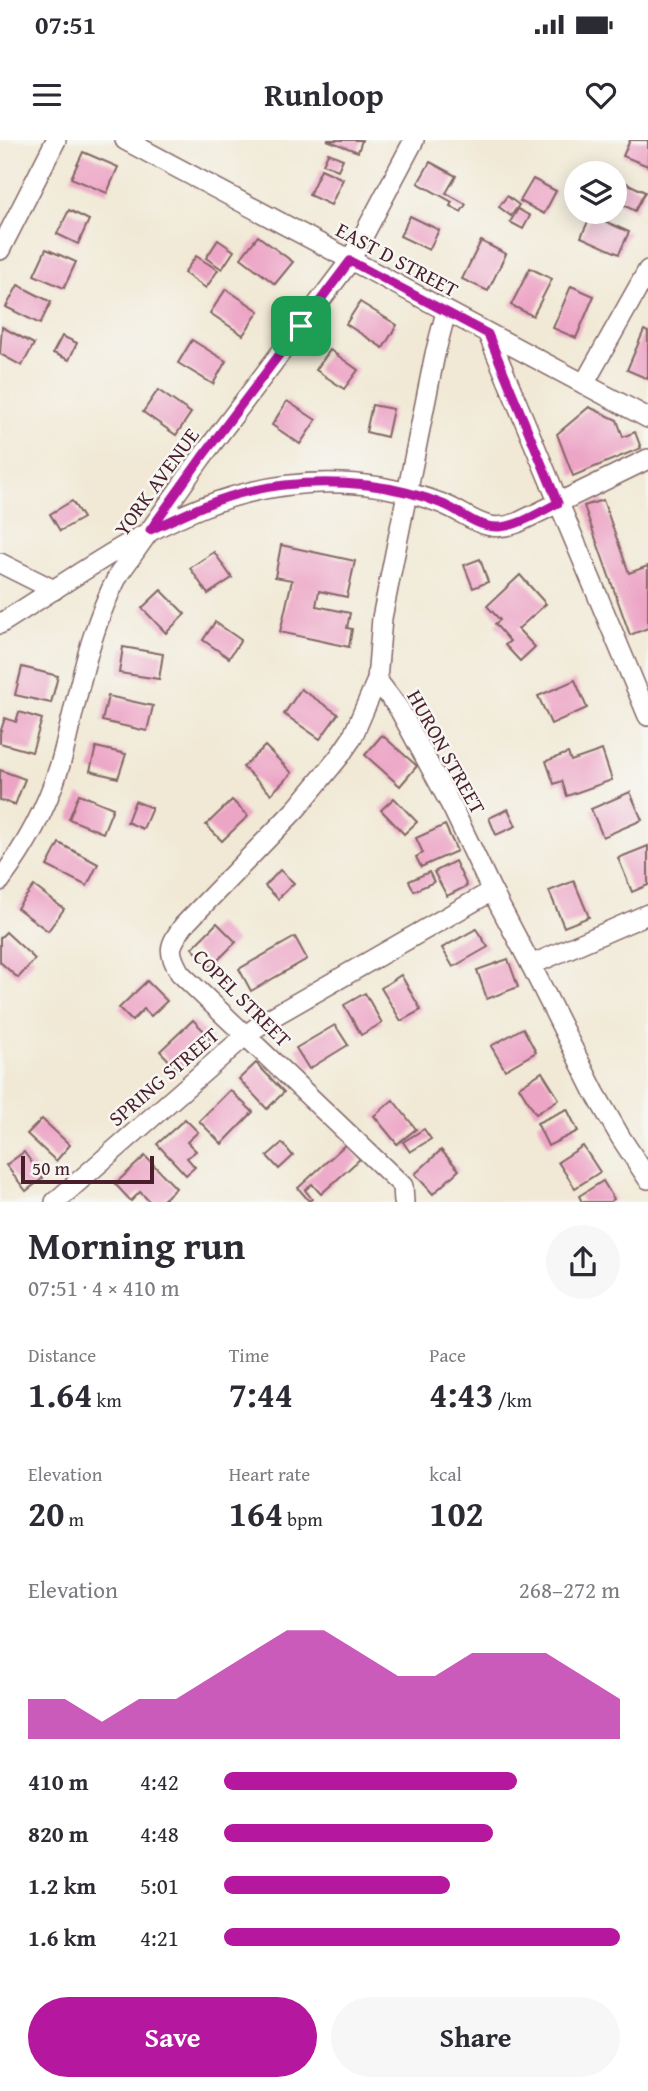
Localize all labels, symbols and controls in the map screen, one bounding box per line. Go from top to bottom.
text: 07:51 [35,5,96,44]
text: Runloop [264,71,384,118]
icon: menu [28,76,66,114]
icon: heart [582,76,620,114]
map controls [564,161,627,224]
button: layers [564,161,627,224]
street label: EAST D STREET [331,214,464,305]
pin [271,296,331,356]
icon: arrive [282,307,320,345]
street label: YORK AVENUE [107,421,207,542]
street label: HURON STREET [399,684,494,820]
street label: COPEL STREET [186,941,299,1054]
street label: SPRING STREET [101,1020,226,1134]
scale bar [21,1153,154,1185]
text: 50 m [32,1154,70,1182]
text: Morning run [28,1217,245,1273]
button: share [546,1225,620,1299]
text: 07:51 · 4 × 410 m [28,1271,180,1304]
text: Distance [28,1341,96,1369]
text: Time [229,1341,269,1369]
text: Pace [429,1341,466,1369]
text: 1.64 [28,1369,92,1420]
text: 7:44 [229,1369,293,1420]
text: 4:43 [429,1369,494,1420]
text: km [92,1386,122,1414]
text: /km [494,1386,532,1414]
text: Elevation [28,1460,102,1488]
text: Heart rate [229,1460,310,1488]
text: kcal [429,1460,462,1488]
text: 20 [28,1488,64,1539]
text: 164 [229,1488,283,1539]
text: 102 [429,1488,484,1539]
text: m [64,1505,84,1533]
text: bpm [283,1505,323,1533]
text: Elevation [28,1573,118,1606]
text: 268–272 m [519,1573,620,1606]
text: 410 m [28,1765,89,1798]
text: 4:42 [140,1765,179,1798]
text: 820 m [28,1817,89,1850]
text: 4:48 [140,1817,179,1850]
text: 1.2 km [28,1869,96,1902]
text: 5:01 [140,1869,179,1902]
text: 1.6 km [28,1921,96,1954]
text: 4:21 [140,1921,179,1954]
button: Save [28,1997,317,2077]
button: Share [331,1997,620,2077]

